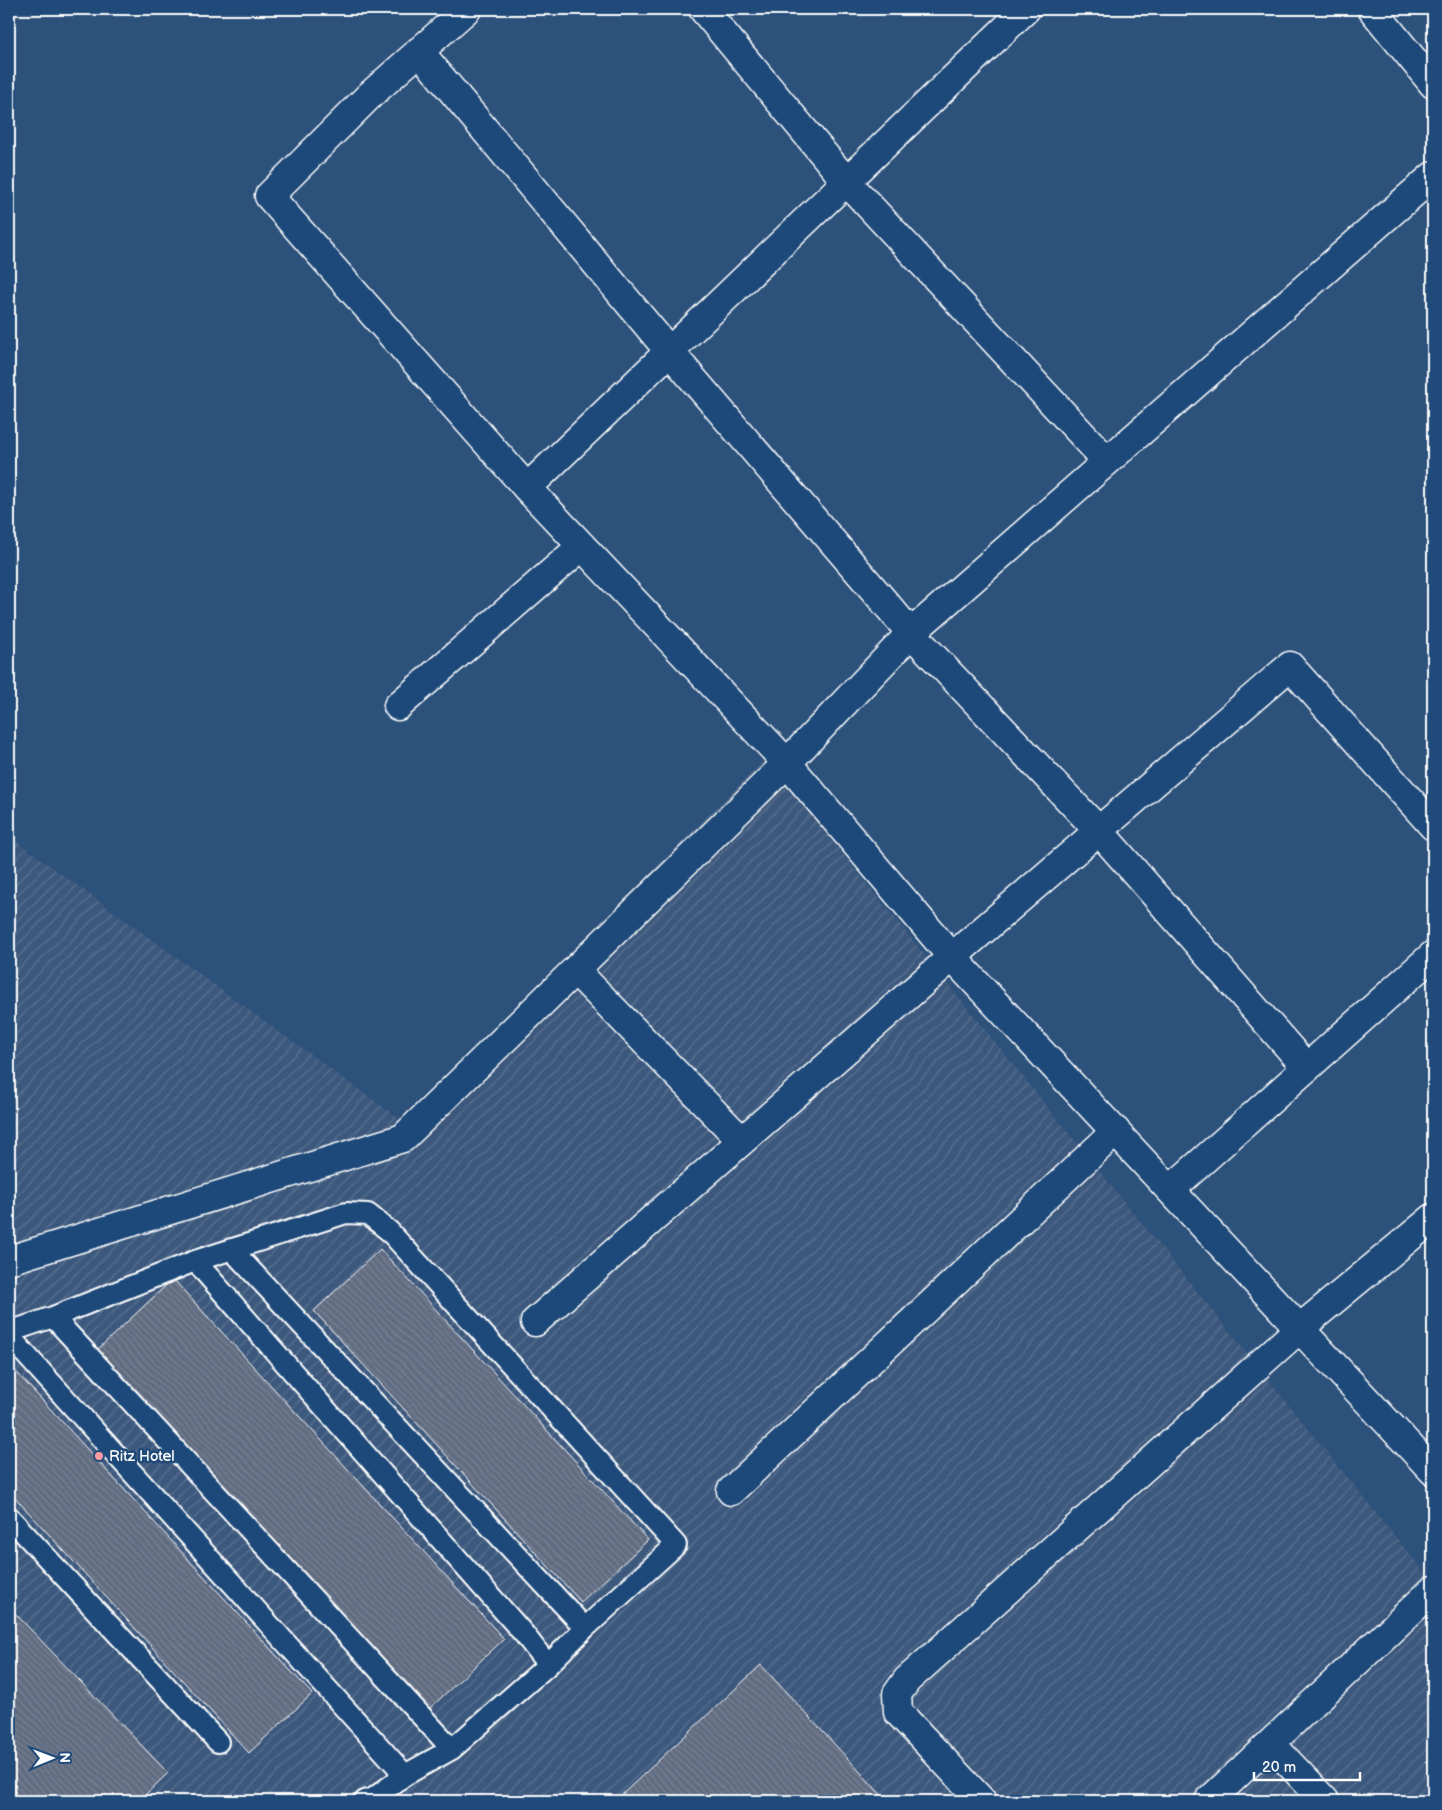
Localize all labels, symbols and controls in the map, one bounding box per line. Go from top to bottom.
place label: Ritz Hotel [109,1447,175,1466]
marker: Ritz Hotel [93,1450,105,1462]
north arrow [28,1732,78,1782]
scale bar [1254,1750,1361,1782]
text: N [56,1752,73,1763]
text: 20 m [1262,1758,1296,1777]

